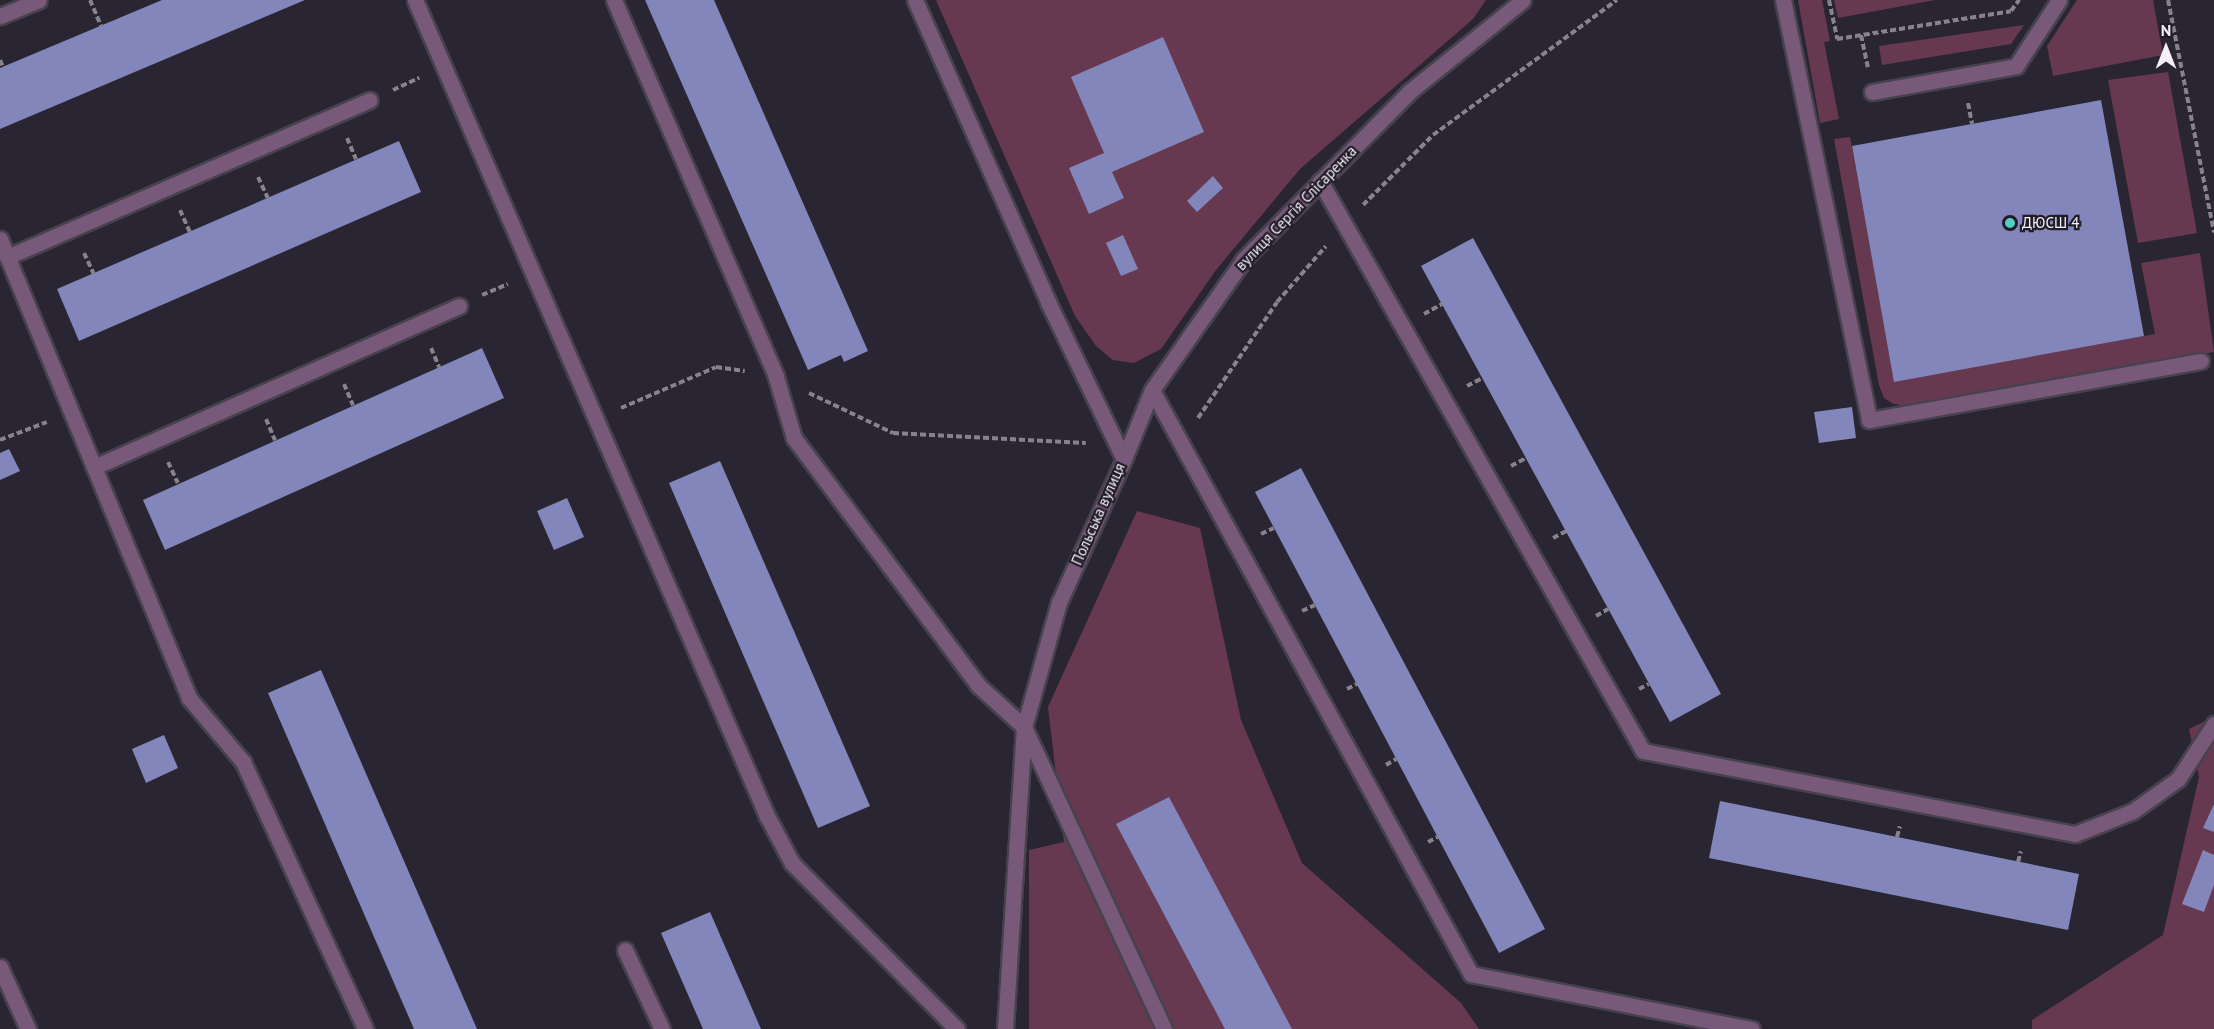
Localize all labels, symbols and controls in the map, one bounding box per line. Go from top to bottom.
north arrow [2136,18,2196,78]
text: N [2161,20,2171,40]
street label: вулиця Сергія Слісаренка [1232,142,1360,274]
place label: ДЮСШ 4 [2022,214,2079,232]
marker: ДЮСШ 4 [2003,216,2017,230]
street label: Польська вулиця [1067,460,1129,568]

